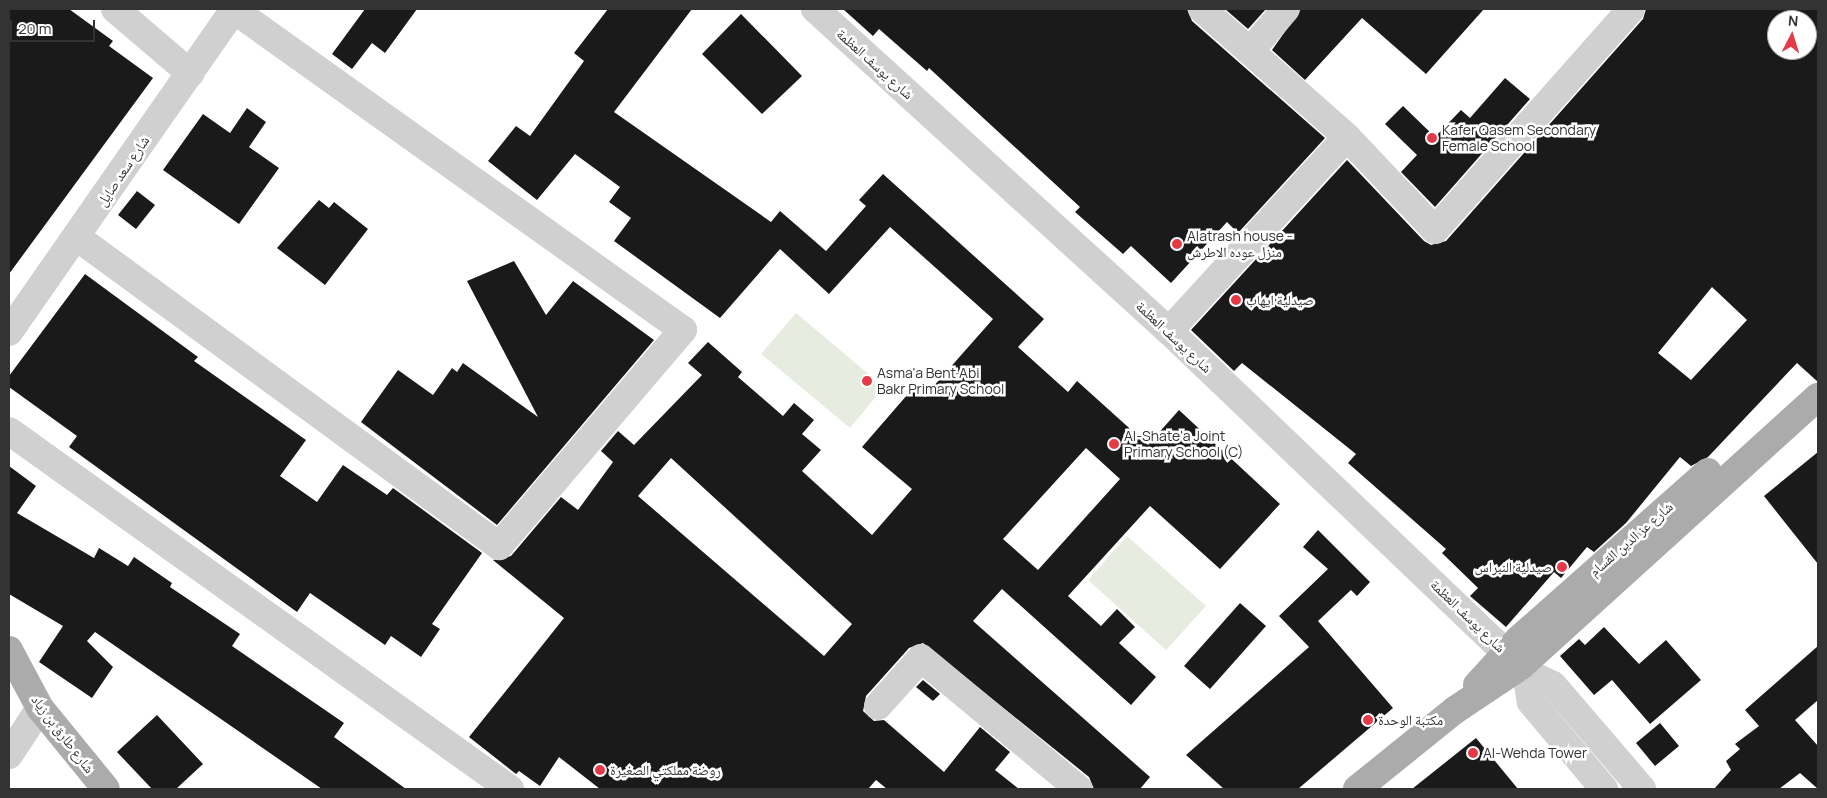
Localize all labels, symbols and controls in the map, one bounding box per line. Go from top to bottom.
scale bar [12,10,98,42]
north arrow [1767,10,1817,60]
text: N [1787,11,1799,30]
text: 20 m [18,18,51,39]
street label: شارع يوسف العظمة [833,25,917,103]
place label: Kafer Qasem Secondary Female School [1442,122,1596,154]
marker: Kafer Qasem Secondary Female School [1426,132,1438,144]
street label: شارع سعد صايل [93,133,153,209]
place label: Alatrash house - منزل عوده الاطرش [1187,228,1293,260]
marker: Alatrash house - منزل عوده الاطرش [1171,238,1183,250]
place label: صيدلية ايهاب [1246,292,1314,308]
marker: صيدلية ايهاب [1230,294,1242,306]
street label: شارع يوسف العظمة [1133,298,1215,376]
place label: Asma'a Bent Abi Bakr Primary School [877,365,1004,398]
marker: Asma'a Bent Abi Bakr Primary School [861,375,873,387]
place label: Al-Shate'a Joint Primary School (C) [1124,428,1243,461]
marker: Al-Shate'a Joint Primary School (C) [1108,438,1120,450]
street label: شارع عز الدين القسام [1586,498,1676,580]
place label: صيدلية النبراس [1475,559,1552,575]
marker: صيدلية النبراس [1556,561,1568,573]
street label: شارع يوسف العظمة [1427,576,1509,656]
street label: شارع طارق بن زياد [28,691,98,777]
place label: مكتبة الوحدة [1378,712,1443,728]
marker: مكتبة الوحدة [1362,714,1374,726]
place label: Al-Wehda Tower [1483,745,1587,761]
marker: Al-Wehda Tower [1467,747,1479,759]
place label: روضة مملكتي الصغيرة [610,762,721,778]
marker: روضة مملكتي الصغيرة [594,764,606,776]

